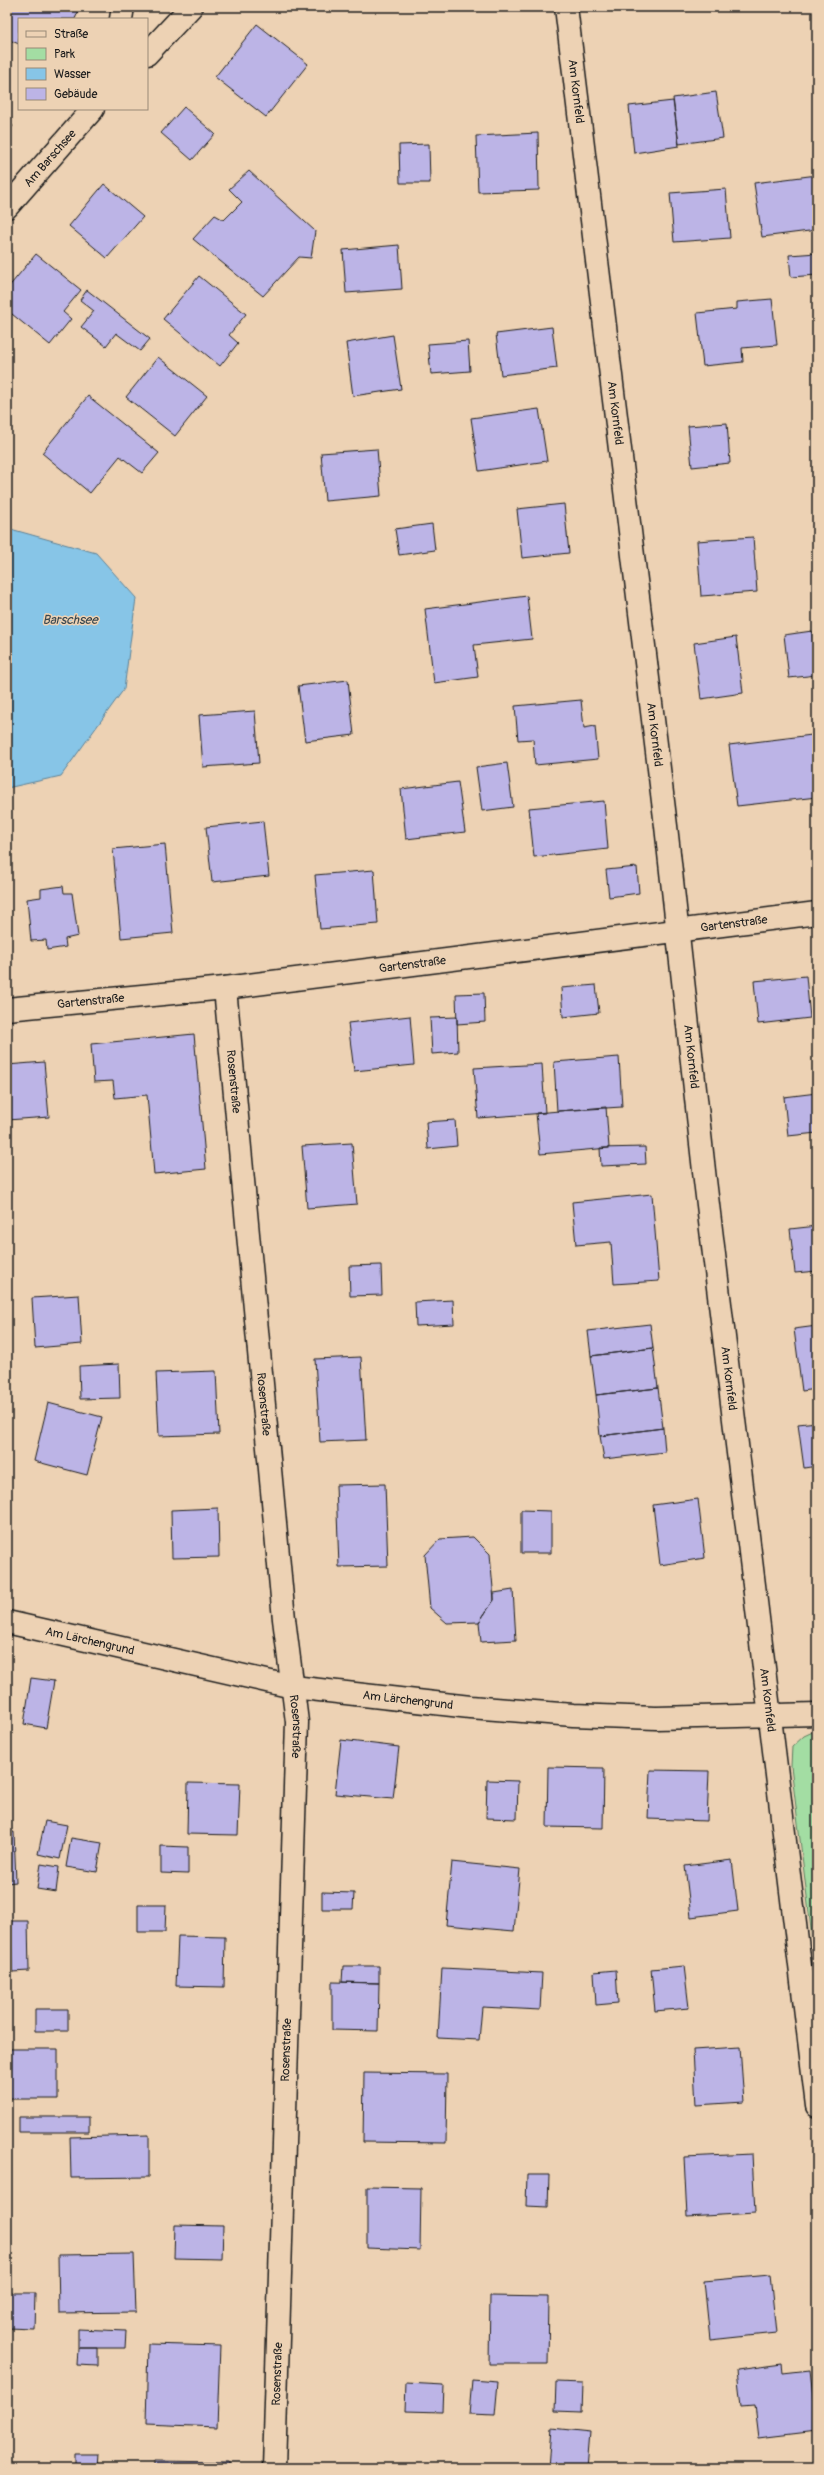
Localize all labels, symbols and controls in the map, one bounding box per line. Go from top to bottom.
legend [18,18,148,110]
text: Straße [54,27,88,42]
text: Park [54,47,75,62]
street label: Am Kornfeld [564,59,587,124]
text: Wasser [54,67,91,82]
text: Gebäude [54,87,98,102]
street label: Am Barschsee [21,126,80,190]
street label: Am Kornfeld [604,380,626,446]
water label: Barschsee [42,612,99,628]
street label: Am Kornfeld [643,702,666,768]
street label: Gartenstraße [700,912,769,936]
street label: Gartenstraße [378,953,447,976]
street label: Gartenstraße [56,991,125,1012]
street label: Am Kornfeld [680,1024,702,1090]
street label: Rosenstraße [223,1049,244,1114]
street label: Am Kornfeld [717,1345,740,1411]
street label: Rosenstraße [253,1372,274,1437]
street label: Am Lärchengrund [44,1624,136,1659]
street label: Am Kornfeld [756,1667,779,1733]
street label: Am Lärchengrund [362,1688,454,1713]
street label: Rosenstraße [286,1694,304,1759]
street label: Rosenstraße [278,2018,295,2082]
street label: Rosenstraße [269,2342,286,2406]

